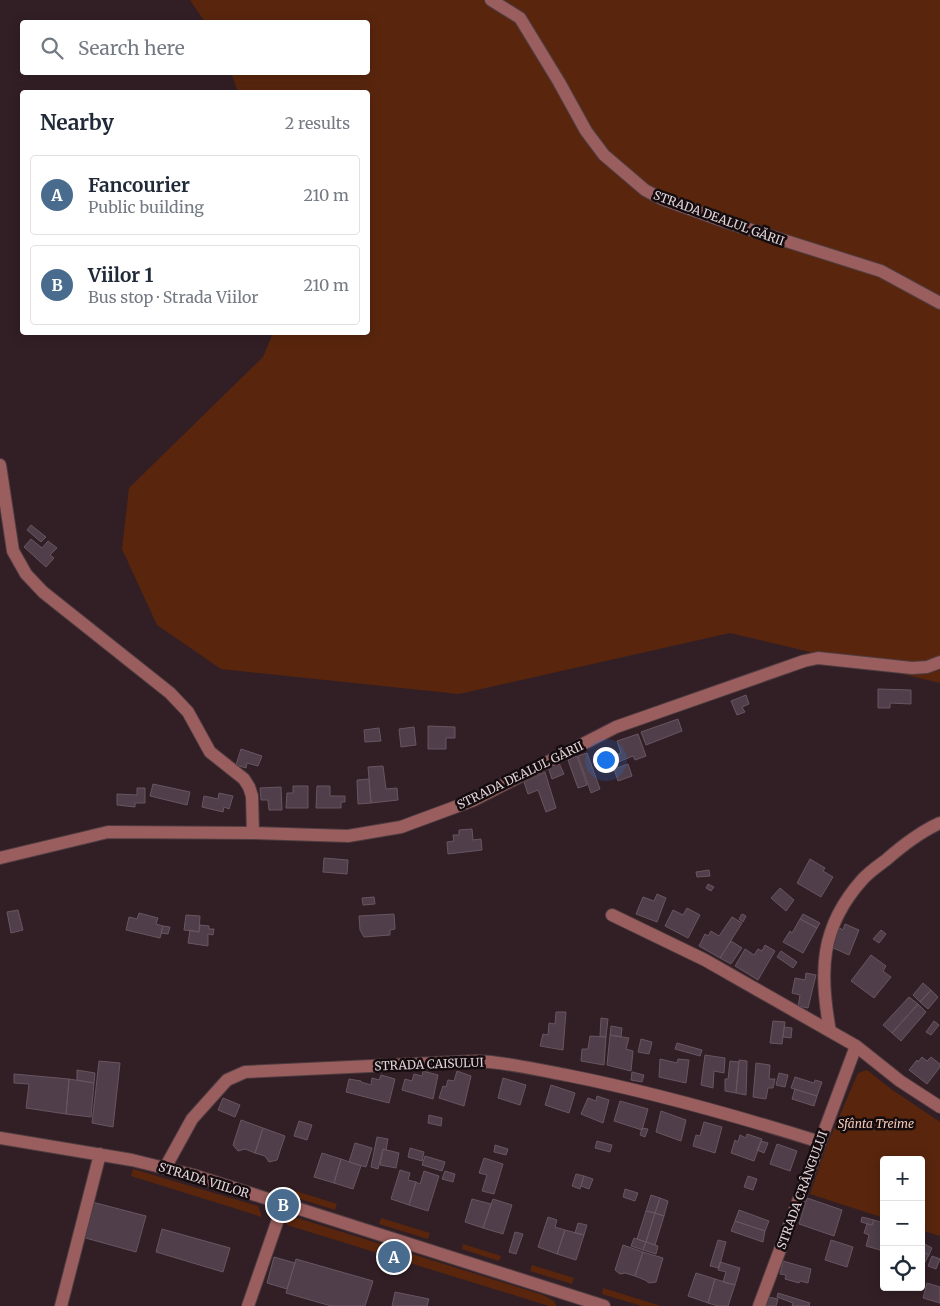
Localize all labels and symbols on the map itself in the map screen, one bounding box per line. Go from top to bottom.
street label: STRADA DEALUL GĂRII [651,186,787,249]
street label: STRADA DEALUL GĂRII [454,737,585,812]
your location [593,747,619,773]
street label: STRADA CAISULUI [374,1055,484,1073]
park label: Sfânta Treime [838,1116,914,1131]
street label: STRADA CRÂNGULUI [774,1129,830,1251]
street label: STRADA VIILOR [157,1159,252,1201]
pin: B [267,1186,299,1224]
pin: A [378,1238,410,1276]

